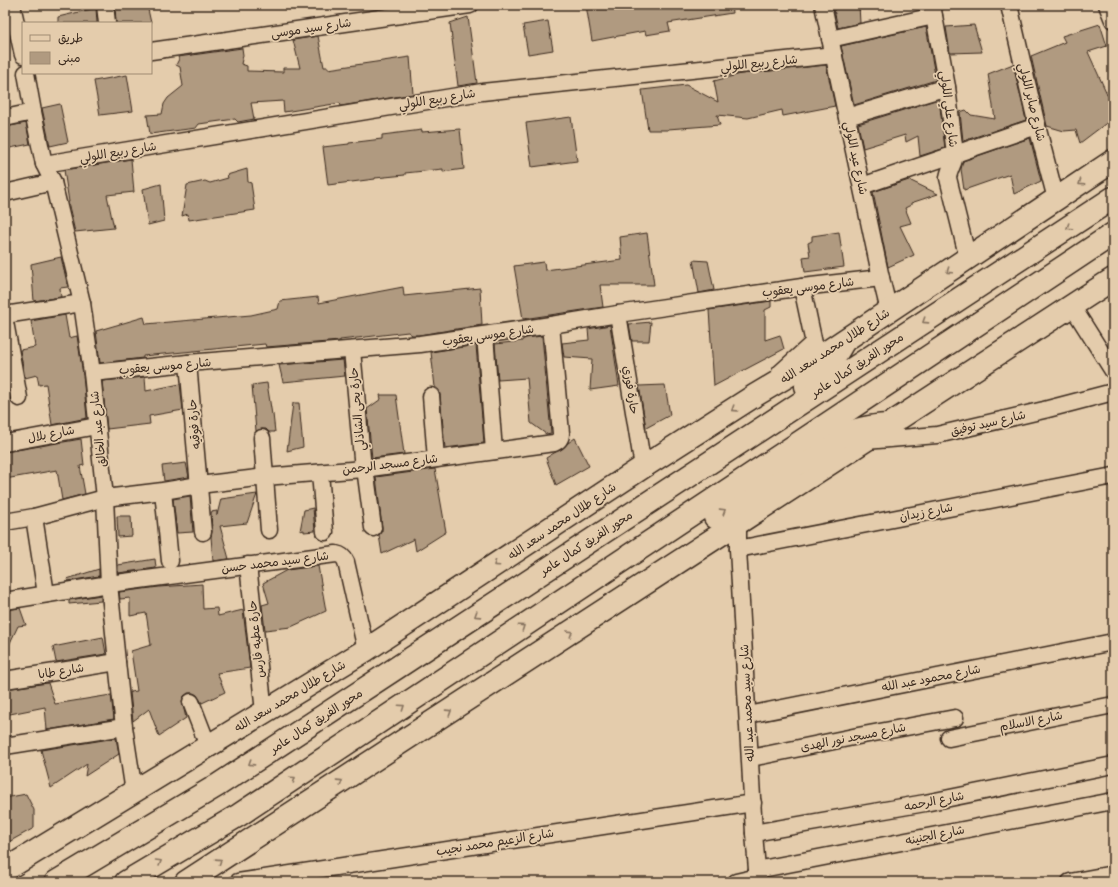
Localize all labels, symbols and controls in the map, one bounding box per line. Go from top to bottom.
street label: شارع سيد موسى [270,15,352,43]
legend [22,22,152,74]
text: طريق [58,31,83,45]
text: مبنى [58,51,81,66]
street label: شارع ربيع اللولي [720,52,799,78]
street label: شارع صابر اللولي [1012,61,1049,144]
street label: شارع علي اللولي [933,70,961,149]
street label: شارع ربيع اللولي [398,86,477,116]
street label: شارع عيد اللولي [837,120,871,197]
street label: شارع ربيع اللولي [79,139,158,169]
one-way arrow [1078,178,1085,185]
one-way arrow [1066,222,1073,230]
one-way arrow [946,266,953,274]
street label: شارع موسى يعقوب [761,274,855,302]
street label: شارع طلال محمد سعد الله [778,305,893,388]
one-way arrow [922,316,929,324]
street label: شارع موسى يعقوب [441,322,535,350]
street label: محور الفريق كمال عامر [807,330,906,401]
street label: شارع موسى يعقوب [118,355,212,379]
street label: حارة فوزي [618,365,642,416]
street label: حارة يحى الشاذلي [346,366,372,451]
street label: شارع عبد الخالق [87,390,111,468]
street label: حارة فوقيه [185,398,203,450]
one-way arrow [731,404,738,412]
street label: شارع سيد توفيق [949,408,1027,440]
street label: شارع بلال [26,423,76,447]
street label: شارع مسجد الرحمن [341,451,439,479]
street label: شارع طلال محمد سعد الله [505,480,620,564]
street label: شارع زيدان [898,500,954,526]
street label: محور الفريق كمال عامر [536,508,635,579]
one-way arrow [719,509,726,516]
street label: شارع سيد محمد حسن [220,548,330,578]
one-way arrow [493,559,500,567]
street label: حارة عطيه فارس [245,599,267,679]
one-way arrow [474,610,481,618]
one-way arrow [518,624,525,632]
one-way arrow [565,631,572,638]
street label: شارع سيد محمد عبد الله [737,644,759,762]
street label: شارع طلال محمد سعد الله [232,657,349,736]
street label: شارع طابا [37,660,85,684]
street label: شارع محمود عبد الله [880,662,982,696]
street label: محور الفريق كمال عامر [266,686,365,757]
one-way arrow [398,704,405,712]
street label: شارع الاسلام [998,708,1064,736]
one-way arrow [445,709,452,717]
street label: شارع مسجد نور الهدى [799,720,907,756]
one-way arrow [248,759,255,766]
one-way arrow [289,776,296,783]
one-way arrow [335,780,342,787]
street label: شارع الرحمه [903,788,966,816]
street label: شارع الجنينه [904,822,966,850]
street label: شارع الزعيم محمد نجيب [435,826,555,860]
one-way arrow [215,858,222,866]
one-way arrow [155,860,162,867]

